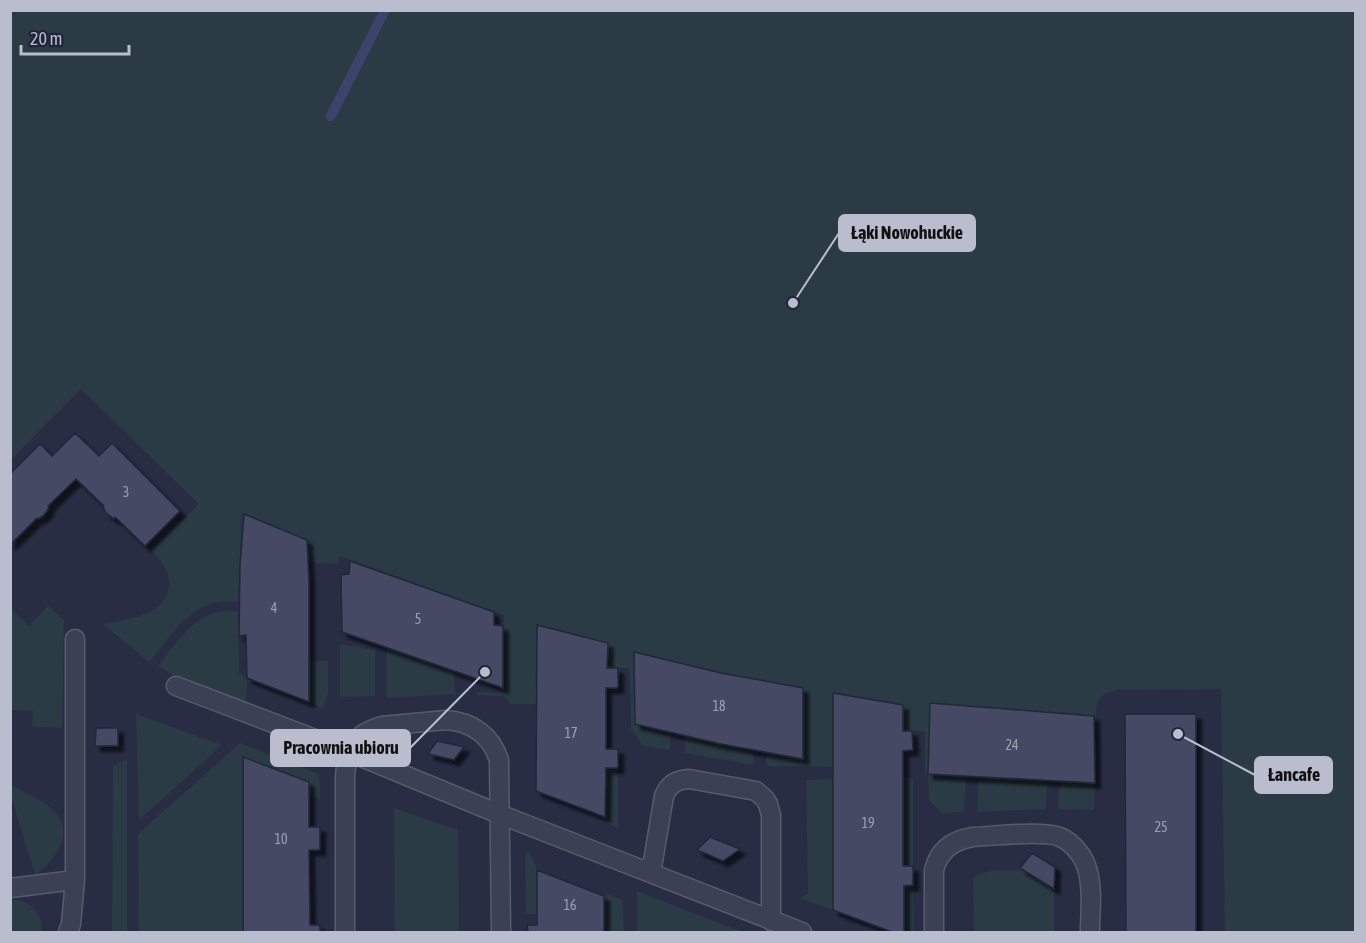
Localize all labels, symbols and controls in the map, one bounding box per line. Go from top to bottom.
scale bar [21,18,129,56]
text: 20 m [30,28,62,49]
callout: Łąki Nowohuckie [839,215,975,251]
text: Łąki Nowohuckie [851,222,963,243]
house number: 3 [123,484,129,500]
house number: 4 [271,600,278,616]
house number: 5 [415,611,421,627]
house number: 18 [712,698,726,714]
house number: 17 [564,725,578,741]
callout: Pracownia ubioru [271,730,410,766]
text: Pracownia ubioru [283,737,399,758]
house number: 24 [1005,737,1019,753]
callout: Łancafe [1255,757,1332,793]
text: Łancafe [1268,764,1320,785]
house number: 19 [861,815,875,831]
house number: 25 [1154,819,1168,835]
house number: 10 [274,831,288,847]
house number: 16 [563,897,577,913]

